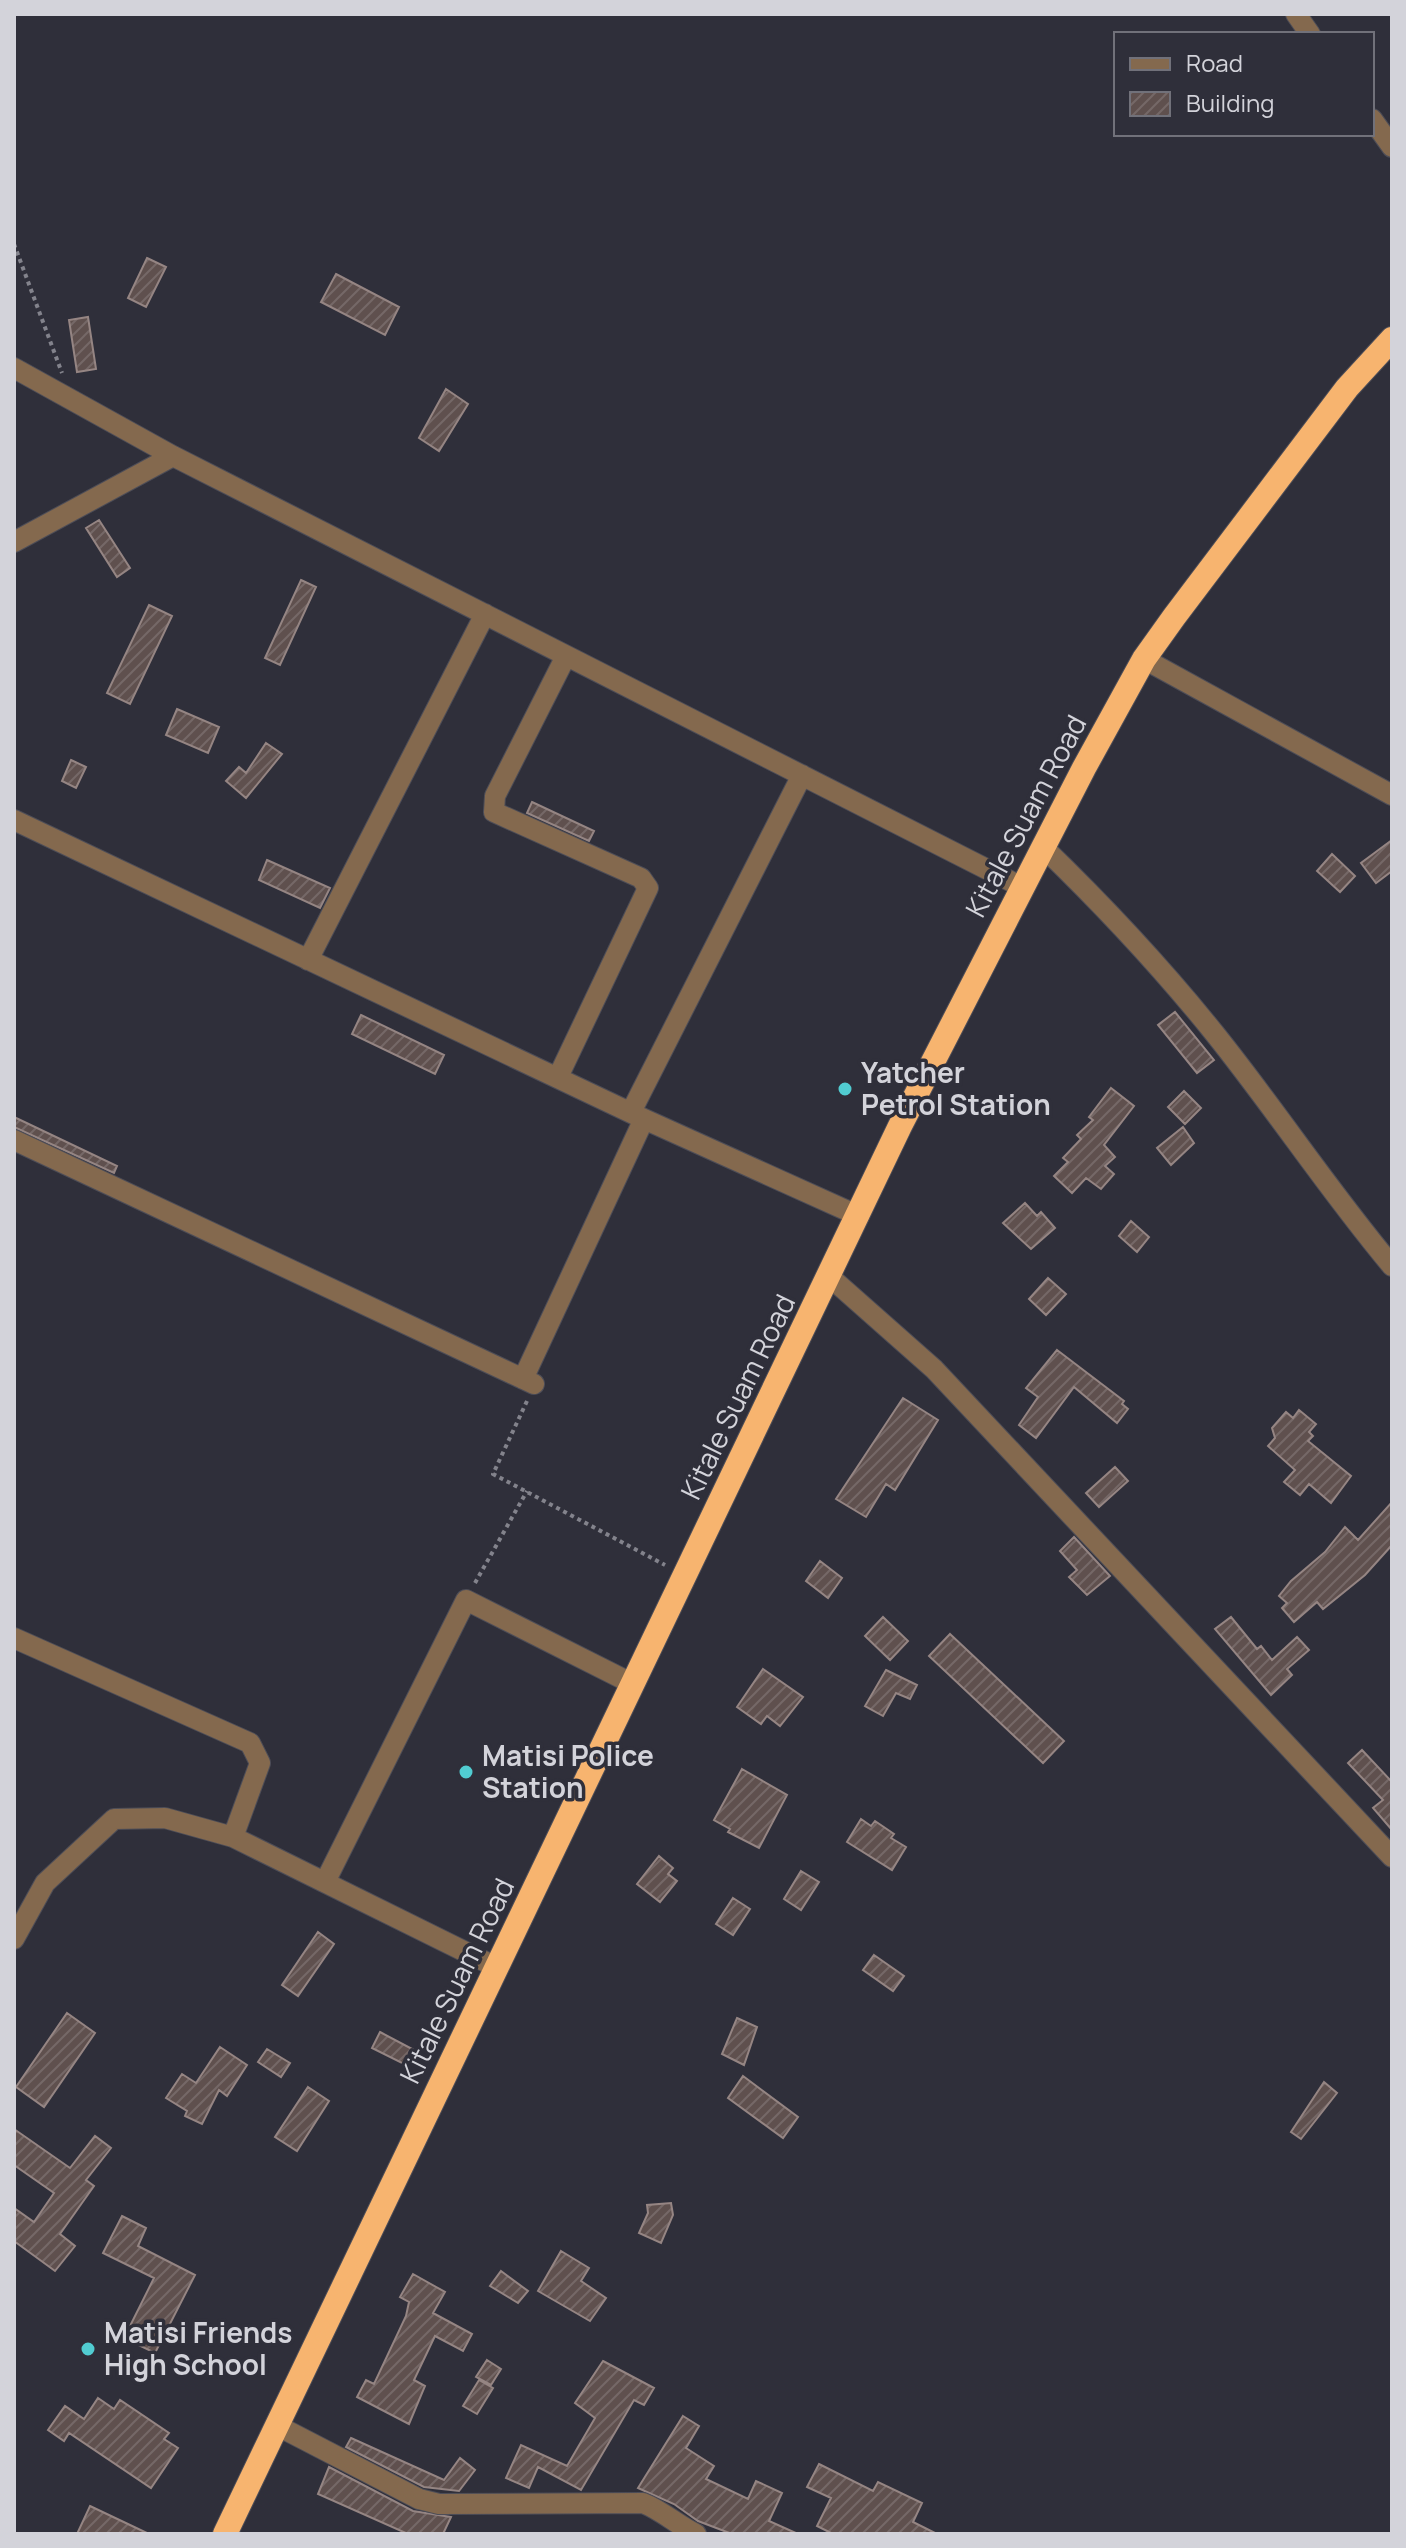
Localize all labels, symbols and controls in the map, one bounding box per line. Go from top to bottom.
legend [1114,32,1374,136]
text: Road [1186,46,1243,79]
text: Building [1186,86,1274,119]
street label: Kitale Suam Road [956,708,1094,923]
place label: Yatcher Petrol Station [861,1053,1051,1123]
marker: Yatcher Petrol Station [836,1080,854,1098]
street label: Kitale Suam Road [671,1288,803,1505]
place label: Matisi Police Station [482,1736,654,1806]
marker: Matisi Police Station [457,1763,475,1781]
street label: Kitale Suam Road [390,1872,522,2089]
place label: Matisi Friends High School [104,2313,293,2383]
marker: Matisi Friends High School [79,2340,97,2358]

